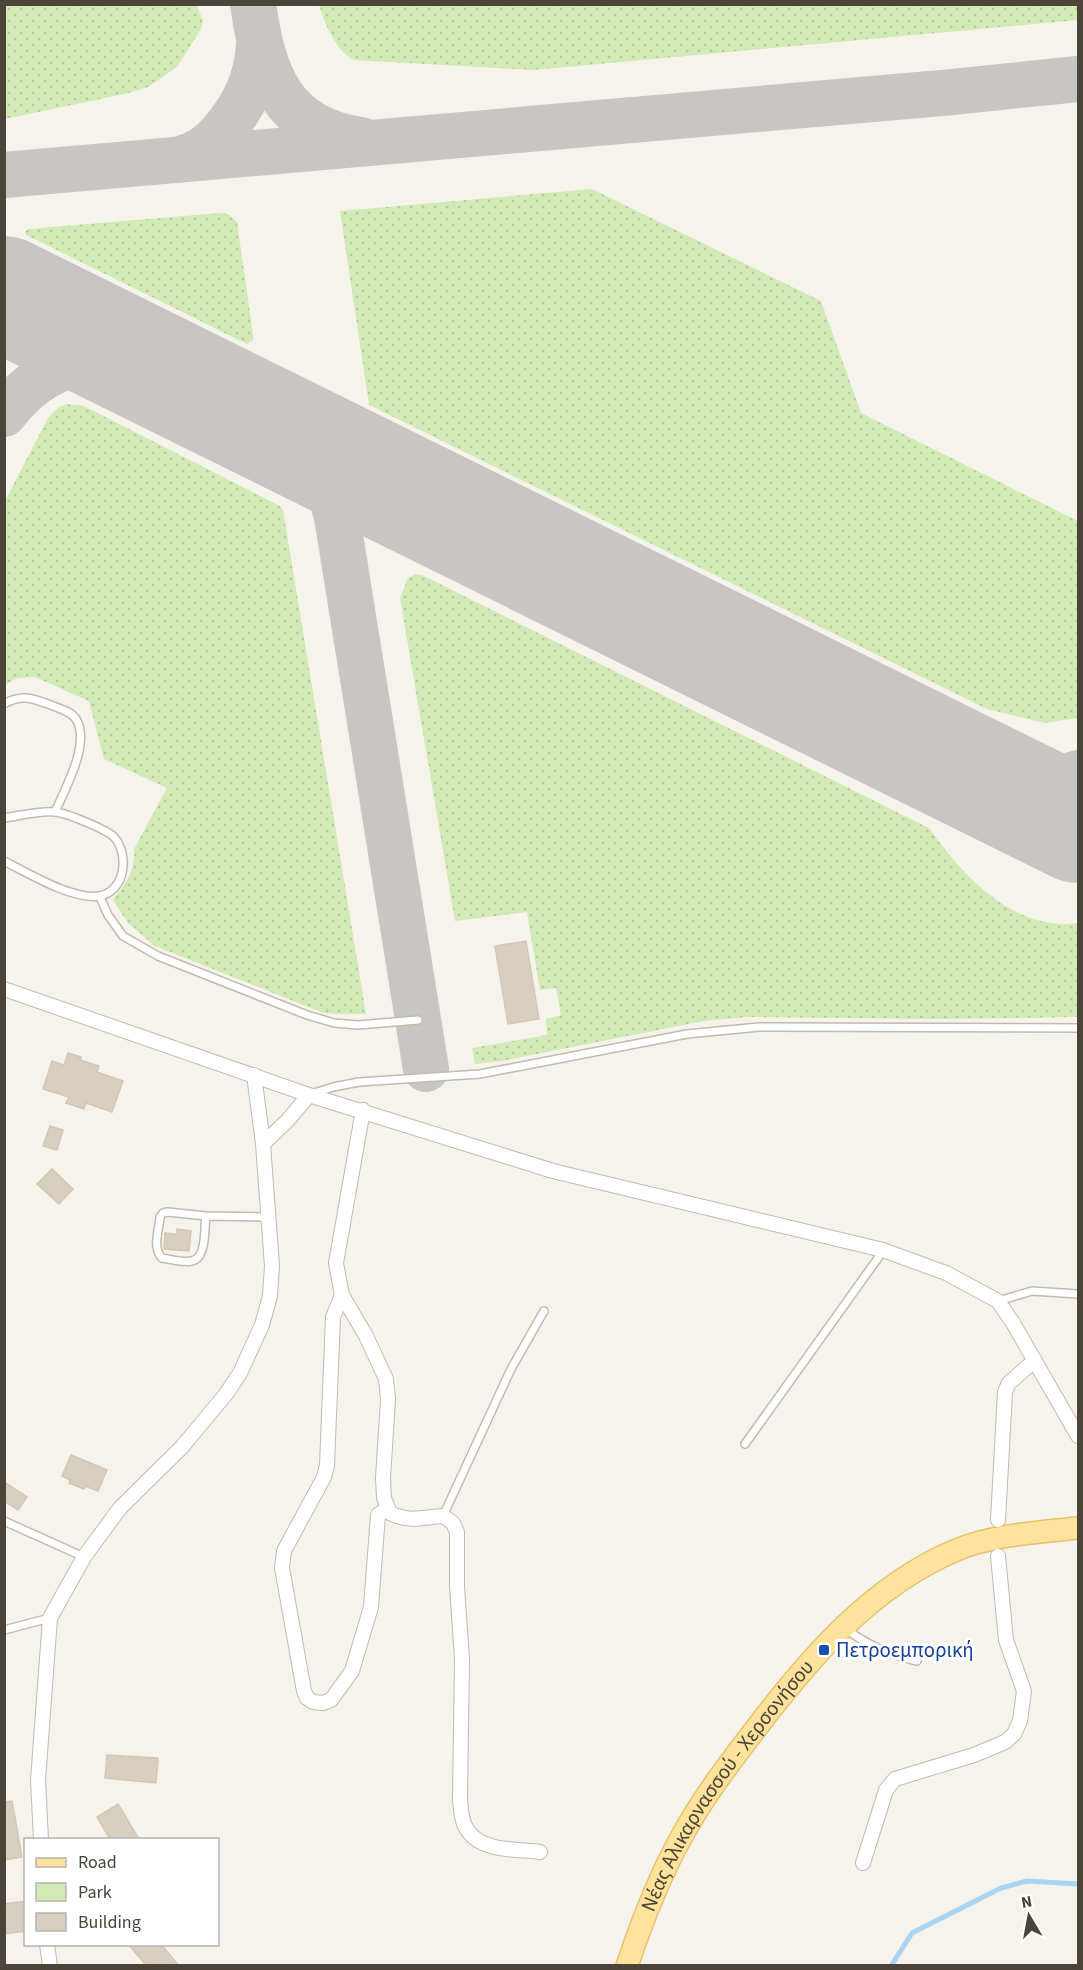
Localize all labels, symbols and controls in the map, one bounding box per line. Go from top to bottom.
place label: Πετροεμπορική [836,1635,974,1665]
marker: Πετροεμπορική [817,1643,831,1657]
street label: Νέας Αλικαρνασσού - Χερσονήσου [633,1653,821,1916]
legend [24,1838,219,1946]
text: Road [78,1850,117,1875]
text: Park [78,1880,112,1905]
north arrow [999,1886,1059,1946]
text: N [1019,1890,1034,1914]
text: Building [78,1910,141,1935]

